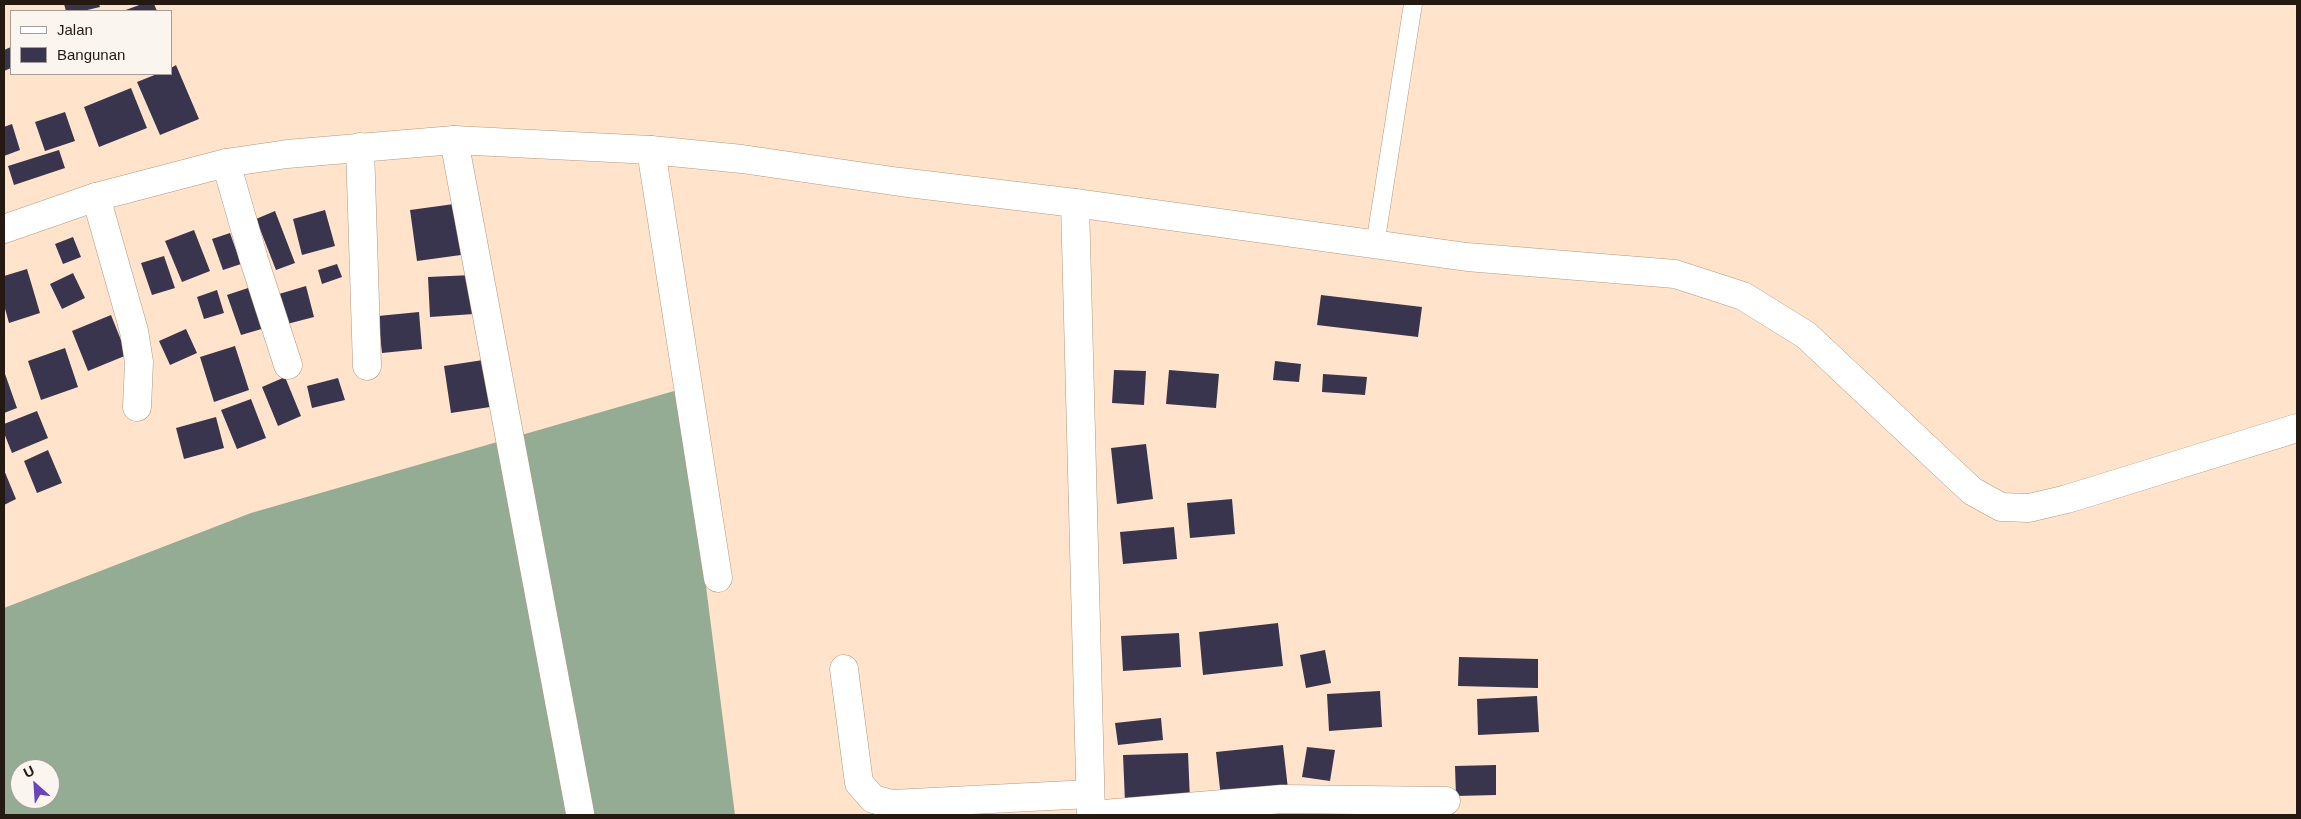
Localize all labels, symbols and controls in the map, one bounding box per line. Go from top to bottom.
legend [10,10,172,75]
text: Jalan [57,21,93,38]
text: Bangunan [57,46,125,63]
north arrow [10,759,60,809]
text: U [21,762,37,781]

